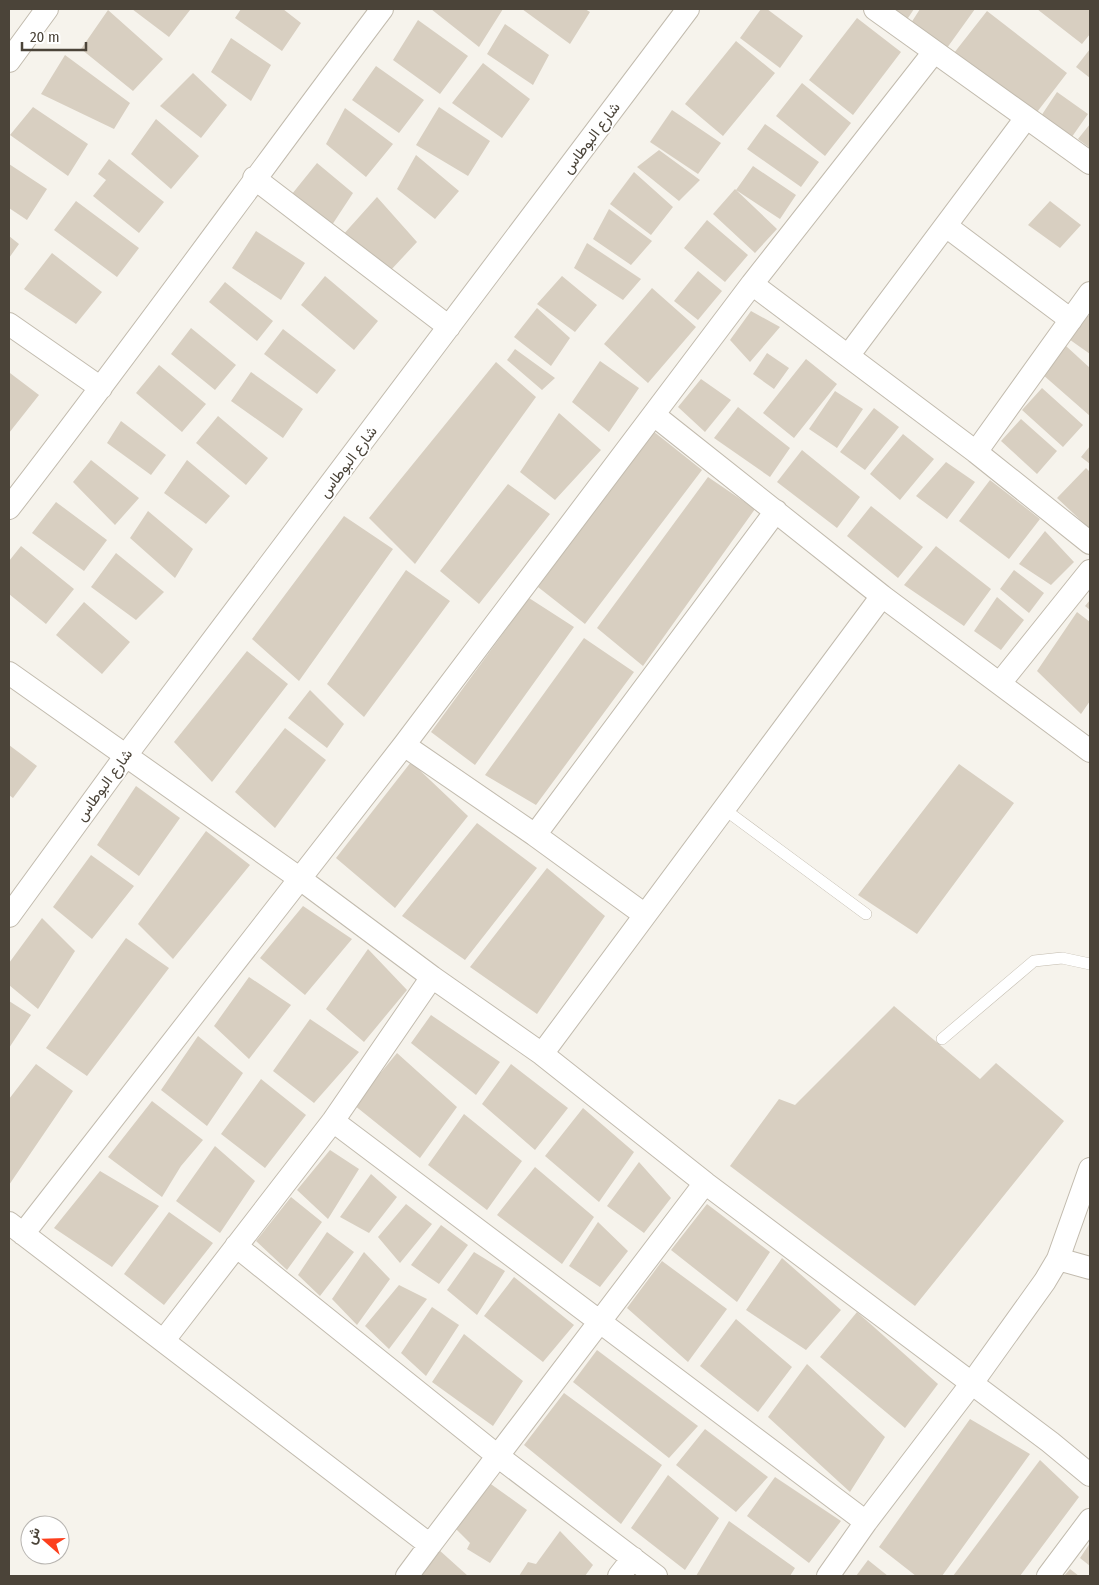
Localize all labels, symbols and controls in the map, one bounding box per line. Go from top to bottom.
scale bar [22,20,86,52]
text: 20 m [30,28,60,46]
street label: شارع البوطاس [558,99,625,178]
street label: شارع البوطاس [315,423,382,502]
street label: شارع البوطاس [72,745,138,826]
north arrow [20,1515,70,1565]
text: ش [22,1525,44,1547]

